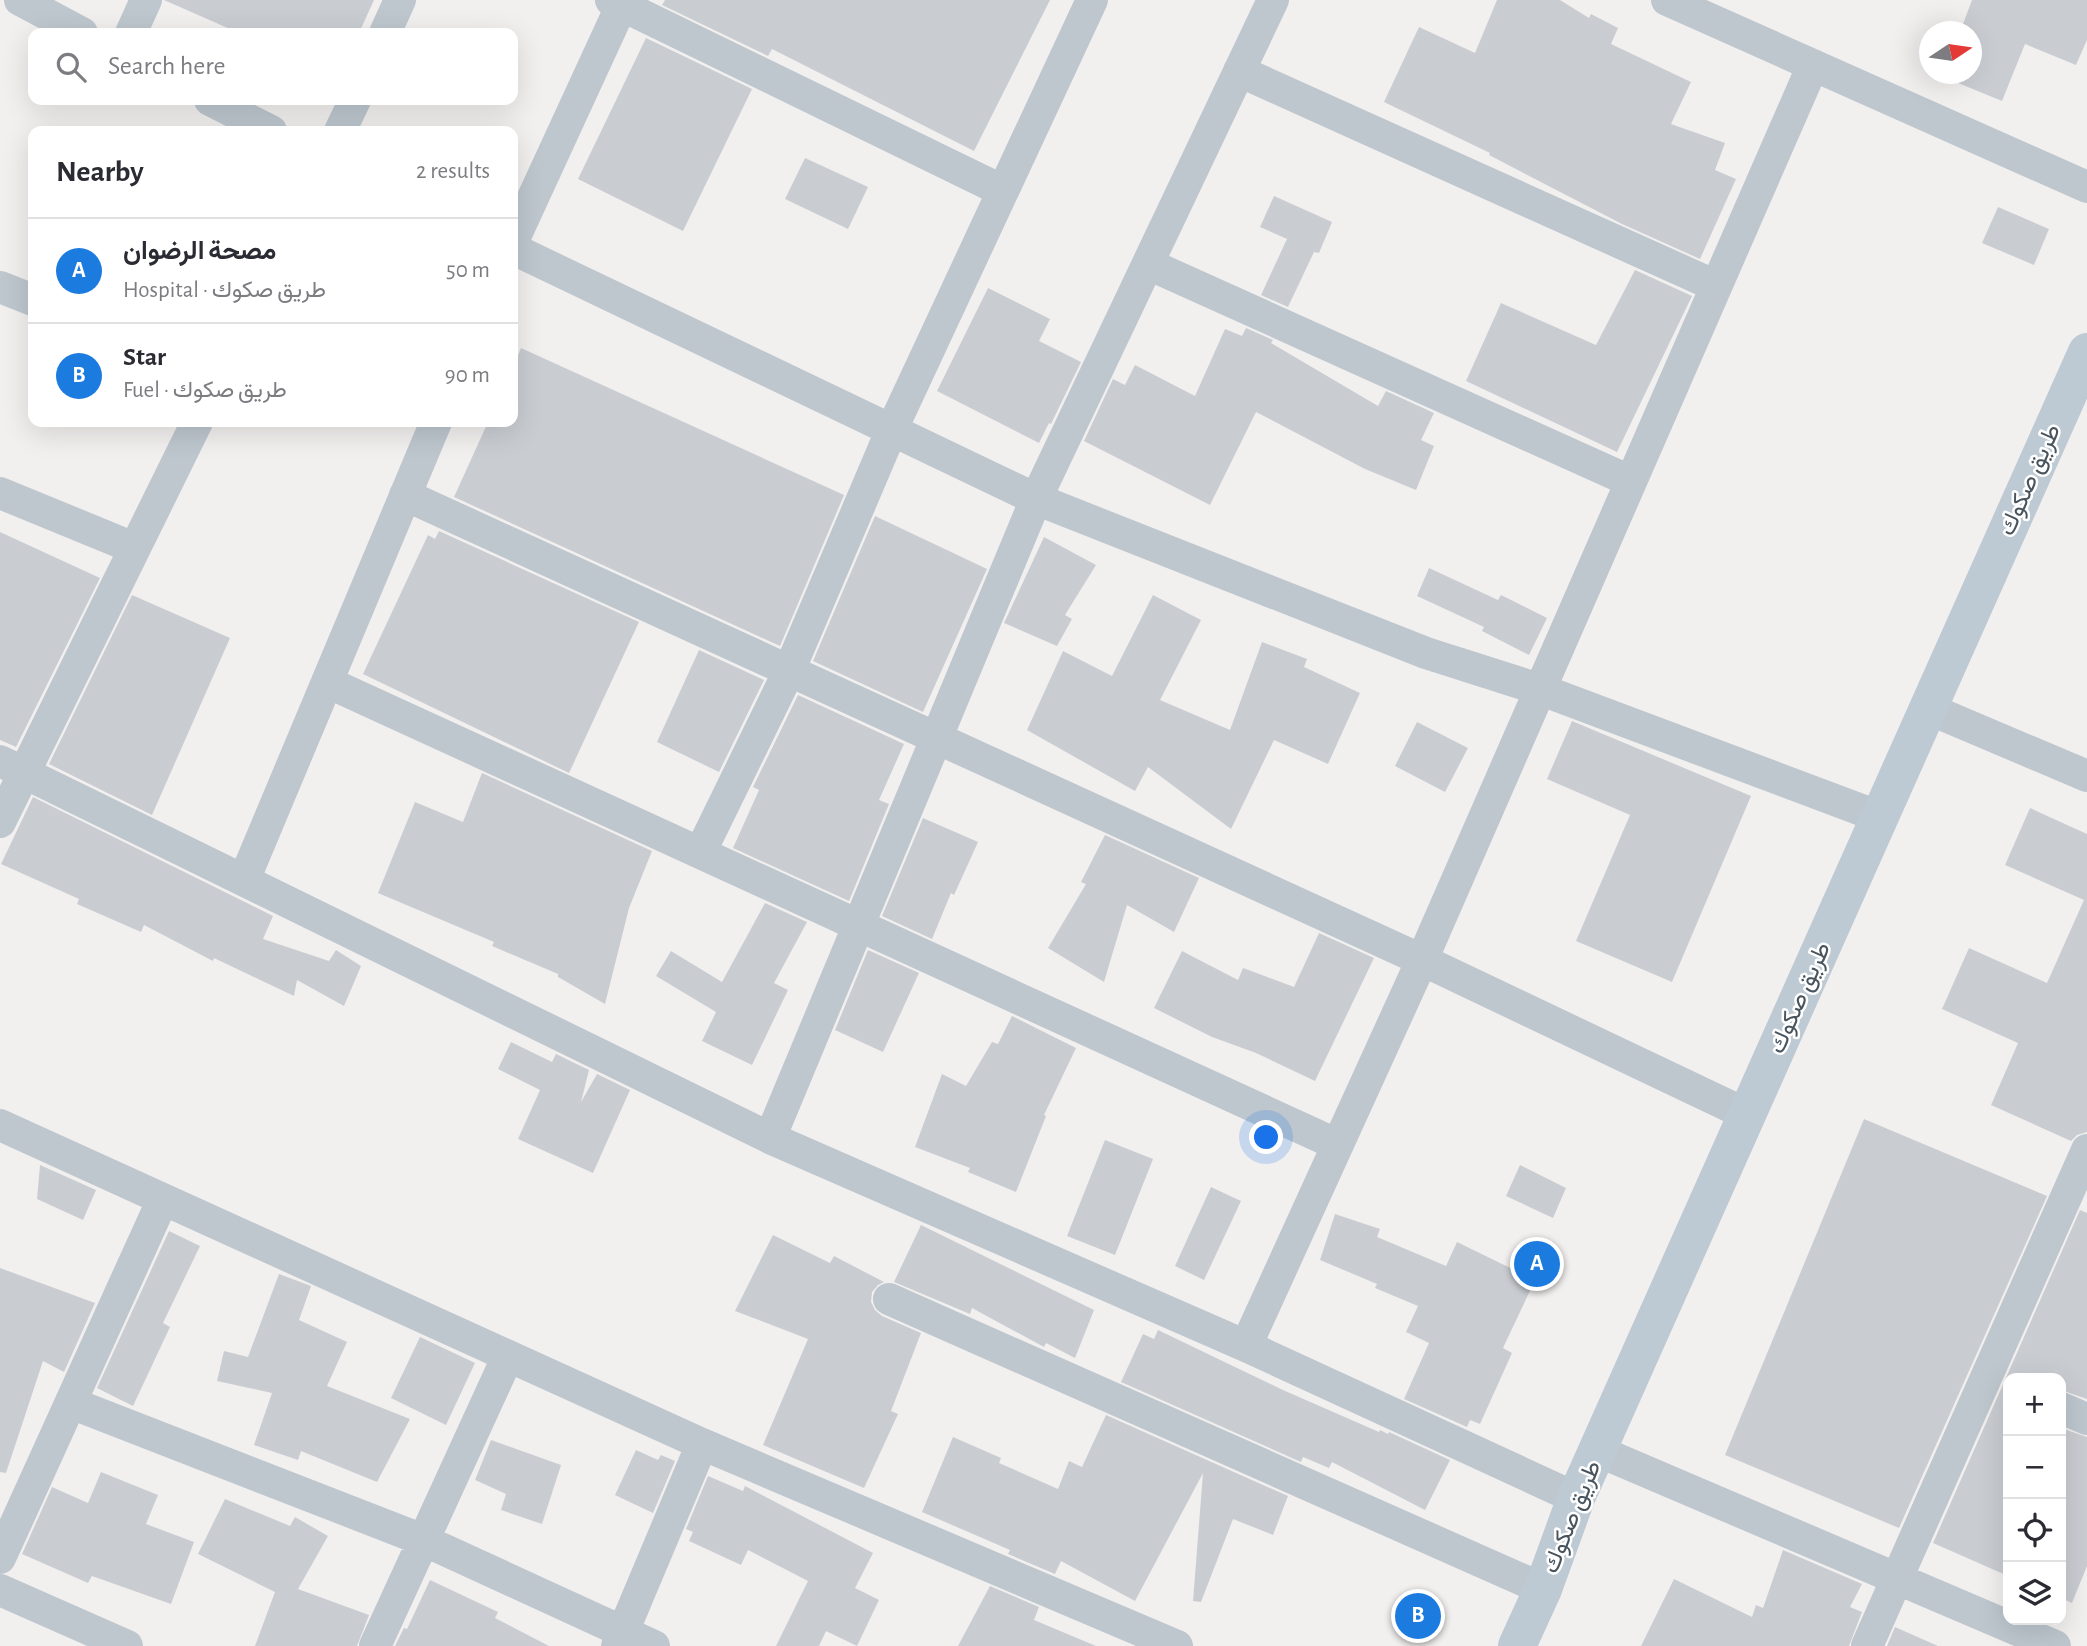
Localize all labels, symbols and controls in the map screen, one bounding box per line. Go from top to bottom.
north arrow [1919,21,1982,84]
search box [28,28,518,105]
icon: search [52,48,90,86]
text: Search here [108,53,226,79]
text: Nearby [56,157,144,187]
text: 2 results [416,160,490,183]
text: مصحة الرضوان [123,238,276,264]
text: A [72,259,86,282]
text: 50 m [446,259,490,282]
text: Hospital · طريق صكوك [123,279,326,302]
text: Star [123,344,166,370]
text: B [72,364,86,387]
text: 90 m [445,364,490,387]
text: Fuel · طريق صكوك [123,379,287,402]
street label: طريق صكوك [1995,421,2067,540]
street label: طريق صكوك [1765,939,1837,1058]
your location [1249,1120,1283,1154]
pin: A [1514,1238,1560,1290]
map controls [2003,1373,2066,1625]
button: + [2003,1373,2066,1436]
button: − [2003,1436,2066,1499]
street label: طريق صكوك [1539,1457,1607,1577]
button: locate [2003,1499,2066,1562]
button: layers [2003,1562,2066,1625]
pin: B [1395,1590,1441,1642]

